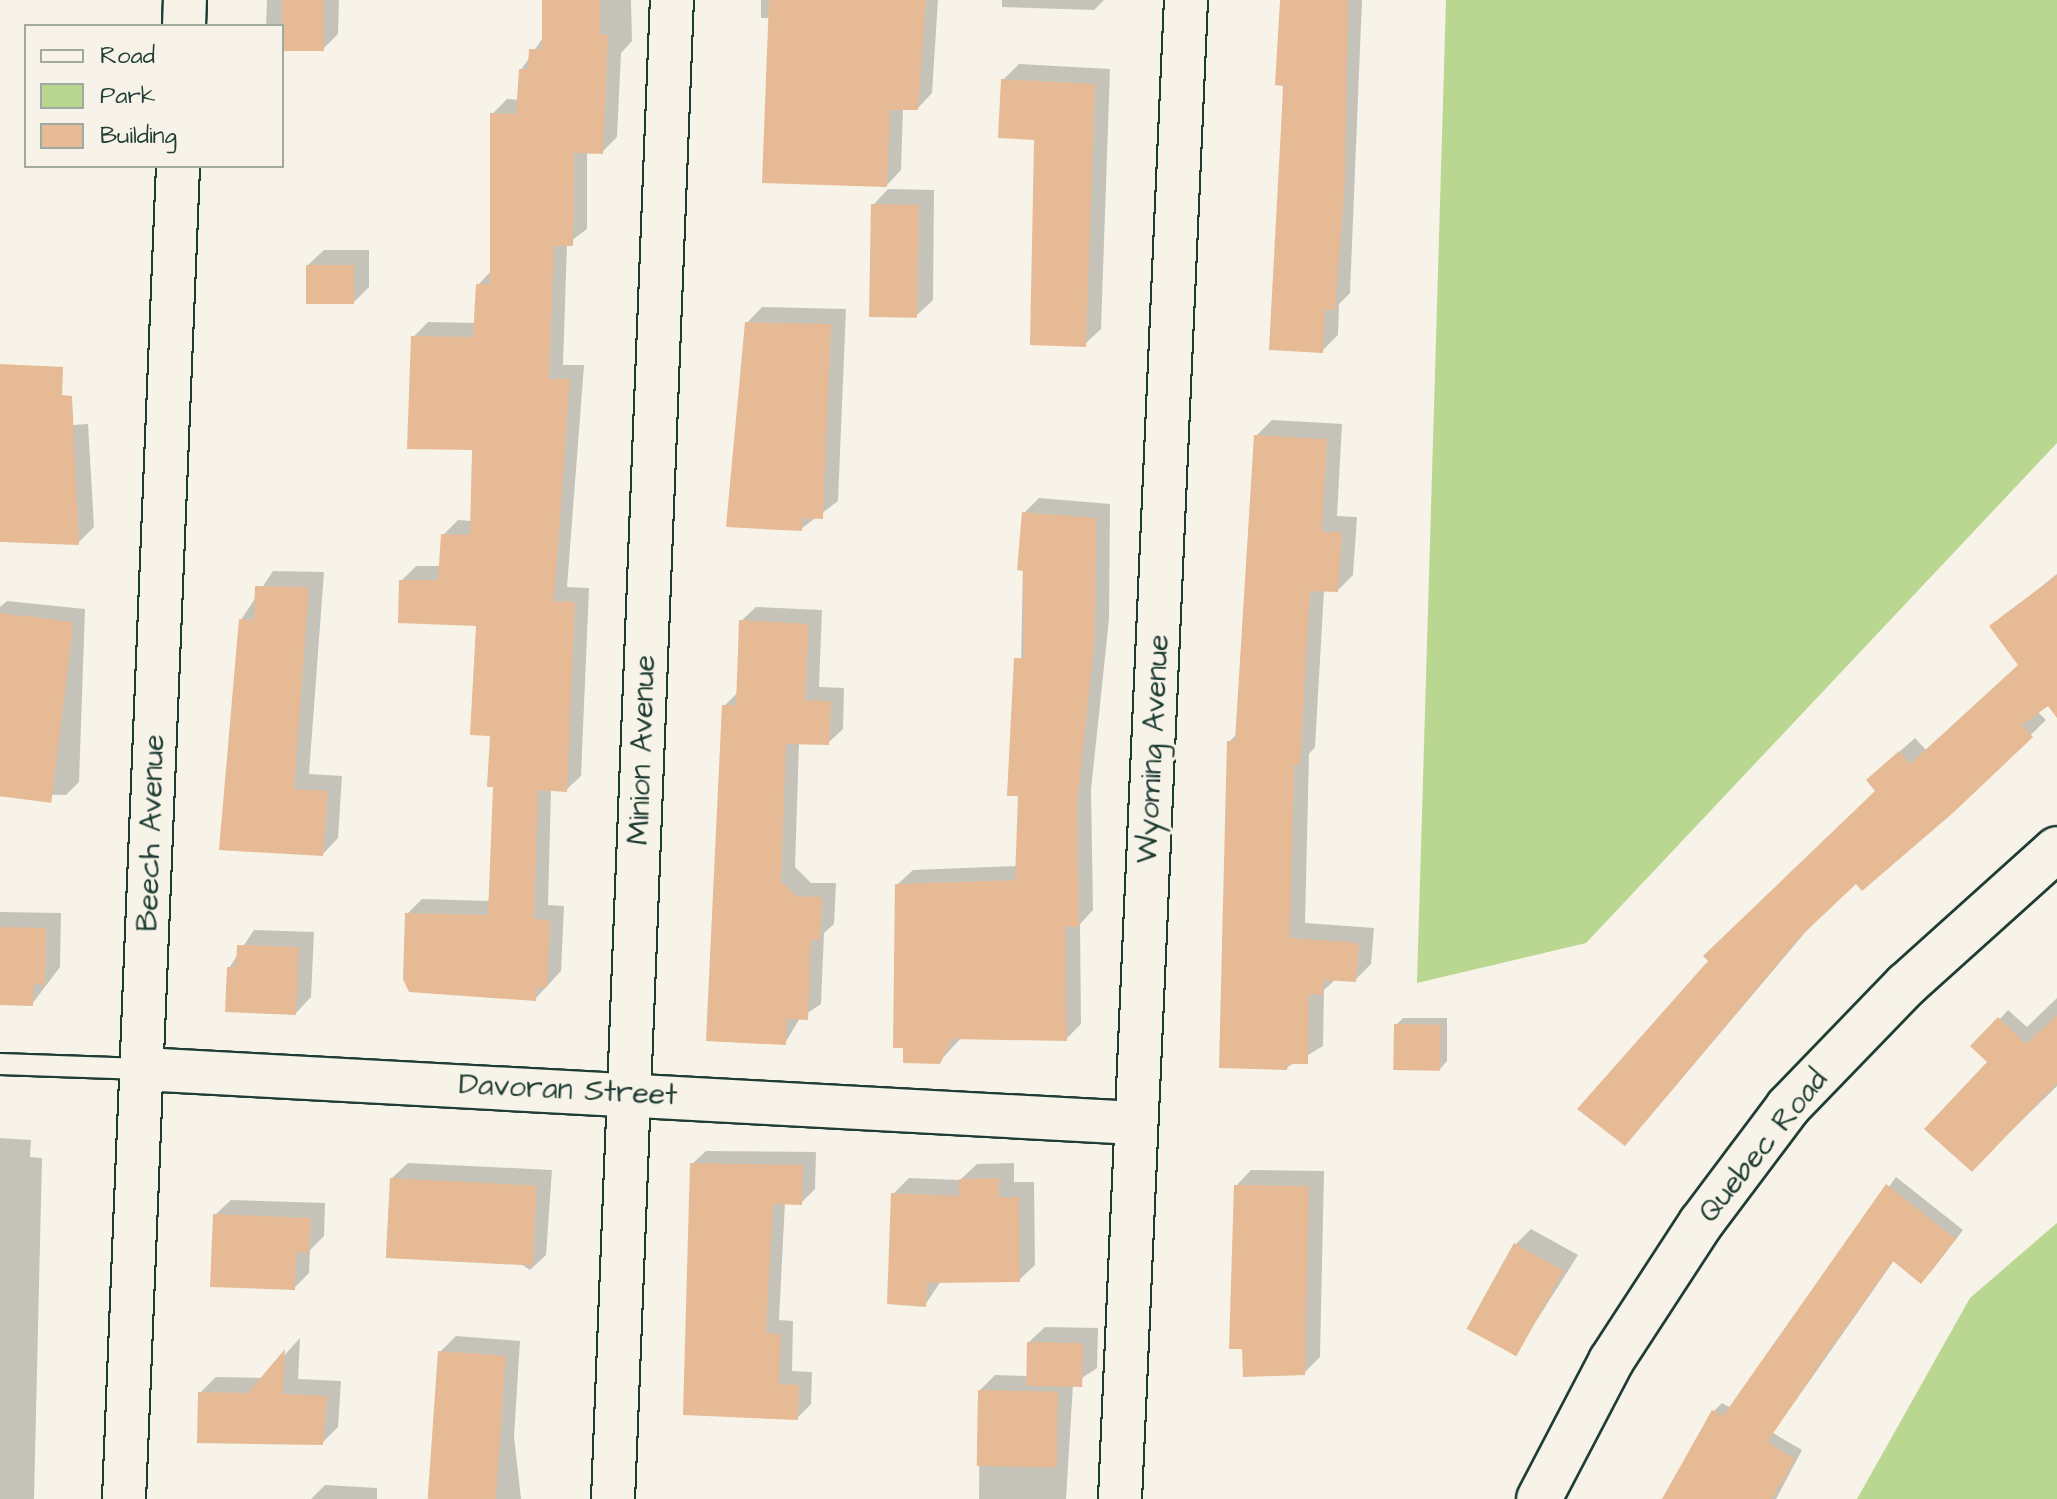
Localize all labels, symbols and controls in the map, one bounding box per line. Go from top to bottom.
legend [24,24,284,168]
text: Road [100,39,155,73]
text: Park [100,79,156,113]
text: Building [100,119,177,153]
street label: Wyoming Avenue [1129,634,1177,864]
street label: Minion Avenue [621,654,663,846]
street label: Beech Avenue [130,734,172,932]
street label: Quebec Road [1691,1062,1835,1230]
street label: Davoran Street [458,1066,678,1114]

